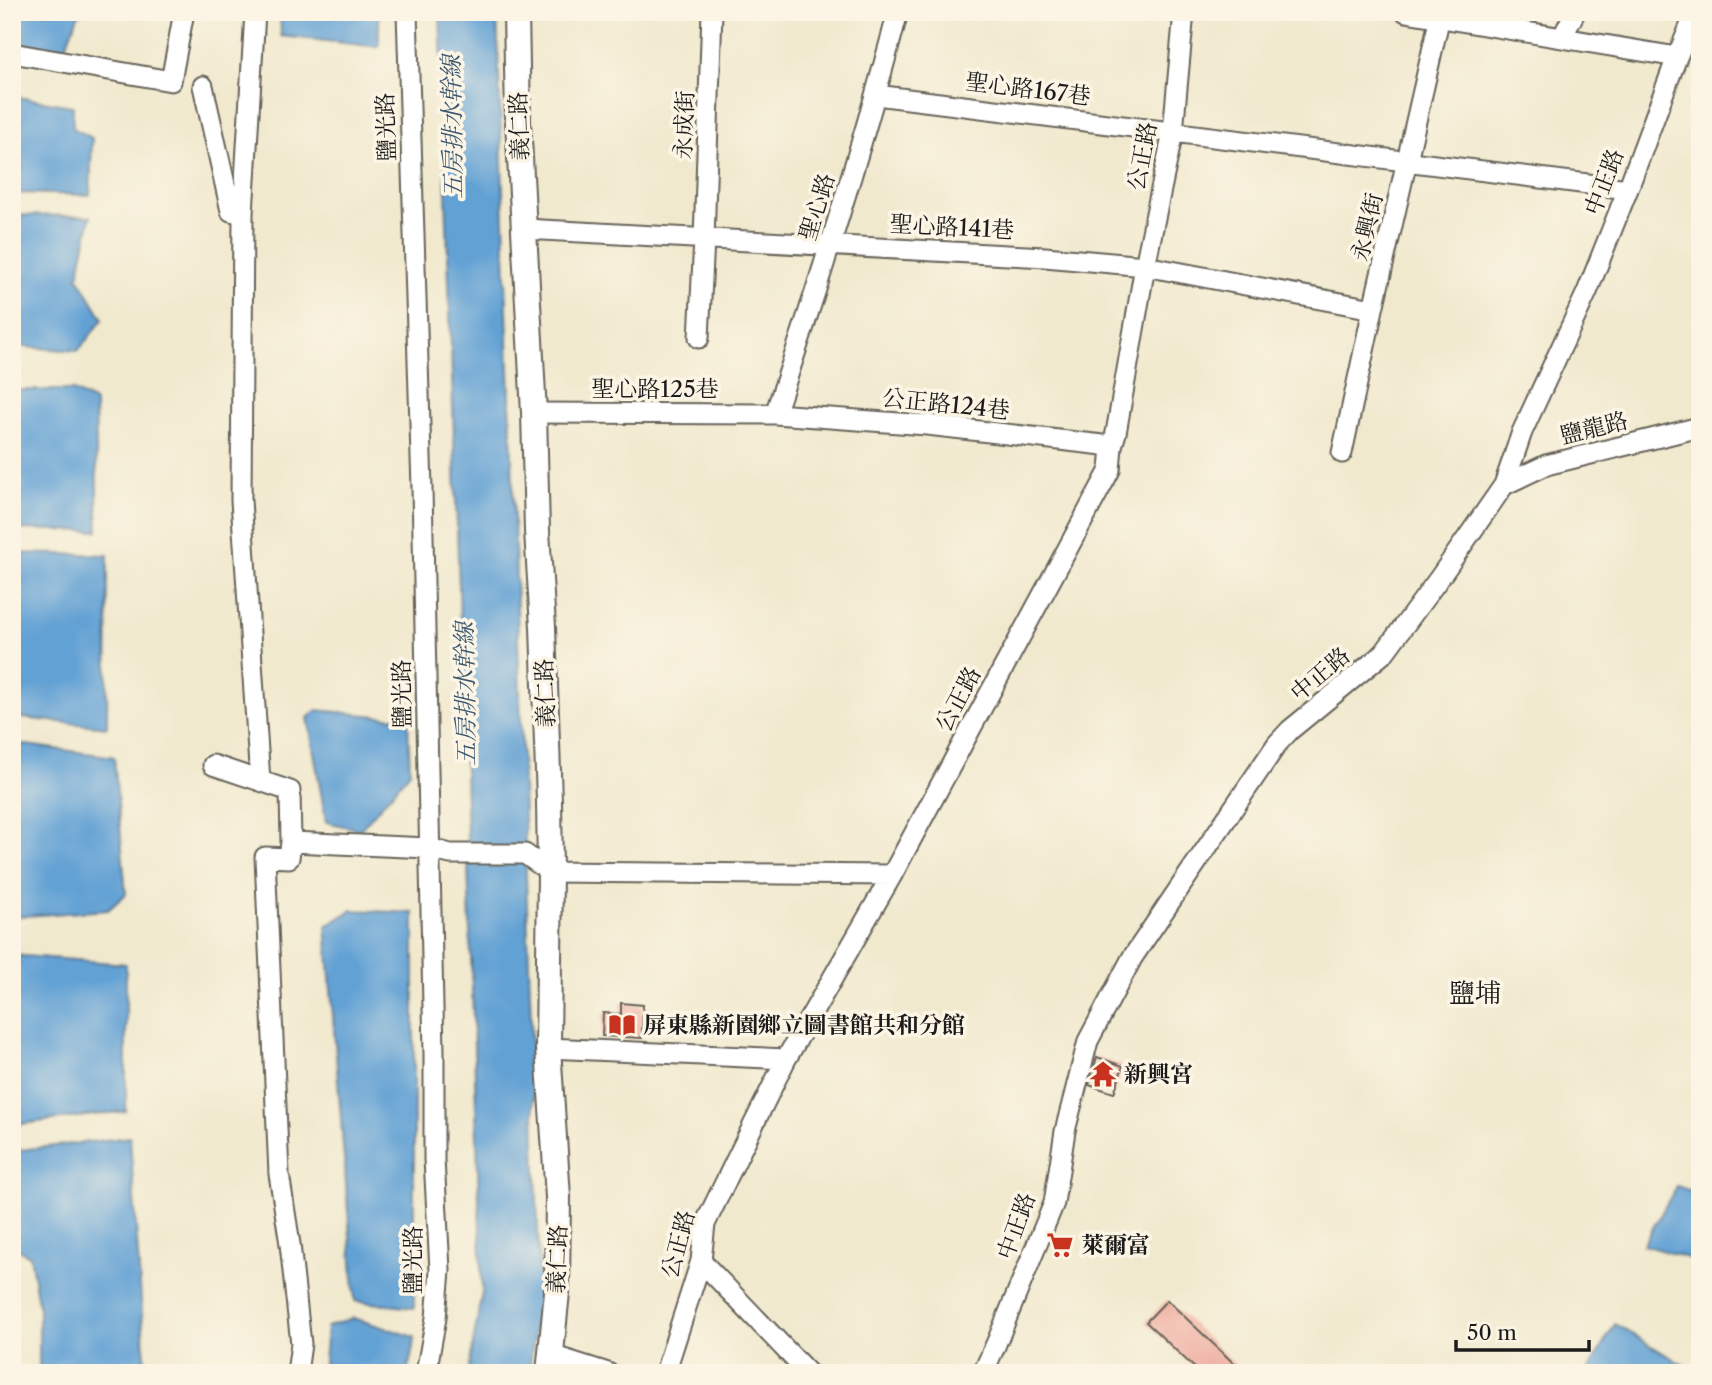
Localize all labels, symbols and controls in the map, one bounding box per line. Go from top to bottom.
water label: 五房排水幹線 [436,52,468,199]
street label: 聖心路167巷 [964,67,1092,111]
street label: 永成街 [669,90,699,160]
street label: 義仁路 [504,91,534,161]
street label: 鹽光路 [371,92,401,162]
street label: 公正路 [1122,119,1162,193]
street label: 中正路 [1579,145,1629,219]
street label: 聖心路 [794,170,840,244]
street label: 永興街 [1346,190,1388,264]
street label: 聖心路141巷 [889,210,1015,244]
street label: 聖心路125巷 [591,375,719,403]
street label: 公正路124巷 [881,383,1011,425]
street label: 鹽龍路 [1557,406,1631,450]
water label: 五房排水幹線 [449,619,481,766]
street label: 中正路 [1285,641,1355,707]
street label: 義仁路 [530,658,560,728]
street label: 鹽光路 [387,659,417,729]
street label: 公正路 [929,662,987,736]
district label: 鹽埔 [1449,977,1501,1009]
library icon: 屏東縣新園鄉立圖書館共和分館 [607,1010,637,1040]
place label: 屏東縣新園鄉立圖書館共和分館 [643,1011,965,1039]
temple icon: 新興宮 [1088,1059,1118,1089]
place label: 新興宮 [1124,1060,1193,1088]
street label: 中正路 [991,1189,1041,1263]
street label: 公正路 [656,1207,700,1281]
street label: 義仁路 [542,1224,572,1294]
street label: 鹽光路 [399,1226,427,1295]
supermarket icon: 萊爾富 [1045,1230,1075,1260]
place label: 萊爾富 [1081,1231,1150,1259]
scale bar [1456,1308,1590,1352]
text: 50 m [1467,1320,1517,1345]

